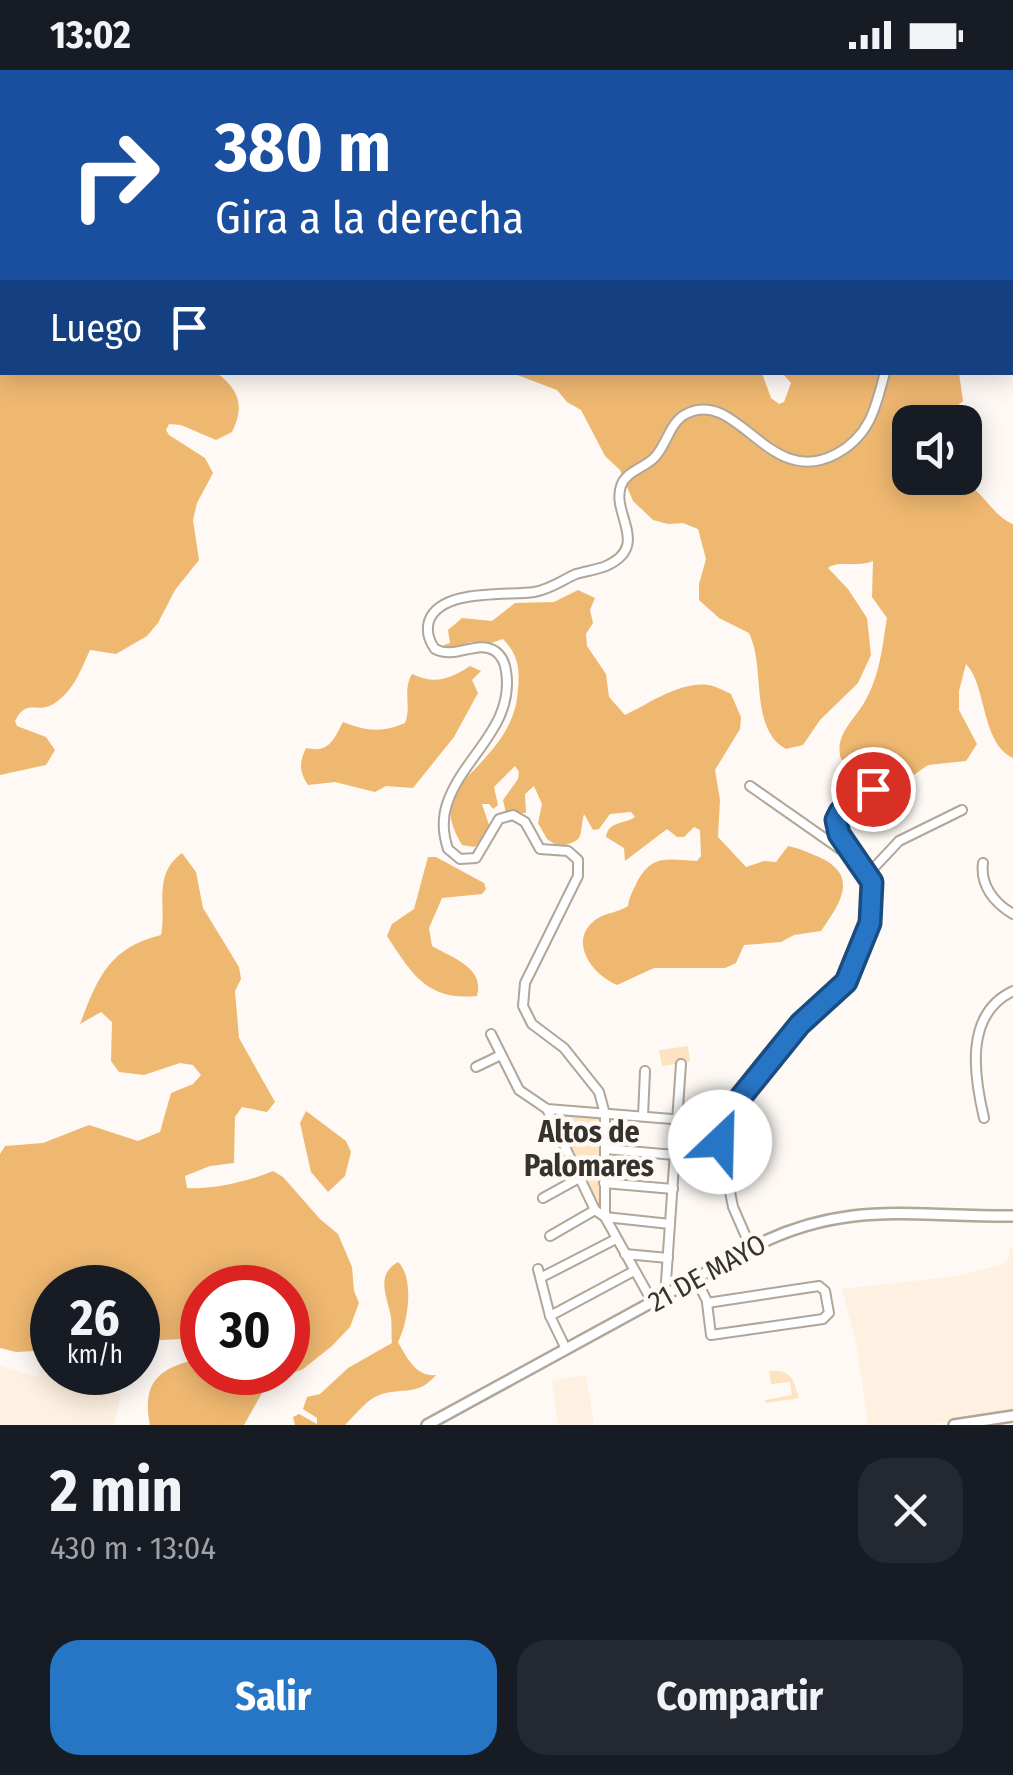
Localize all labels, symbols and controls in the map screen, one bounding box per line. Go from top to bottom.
text: 13:02 [50,12,131,58]
text: 380 m [215,106,391,190]
icon: right [50,110,180,240]
text: Gira a la derecha [215,191,524,245]
icon: arrive [162,300,217,355]
text: Luego [50,305,142,351]
map controls [892,405,982,495]
button: sound [892,405,982,495]
pin [831,747,916,832]
icon: arrive [846,762,901,817]
position arrow [668,1090,772,1194]
district label: Altos de Palomares [524,1114,654,1184]
street label: 21 DE MAYO [643,1227,771,1319]
speed limit sign: 30 [180,1265,310,1395]
text: 26 [70,1288,120,1348]
text: km/h [67,1340,123,1370]
text: 2 min [50,1455,183,1527]
button: close [858,1458,963,1563]
text: 430 m · 13:04 [50,1529,216,1567]
button: Salir [50,1640,497,1755]
button: Compartir [517,1640,963,1755]

